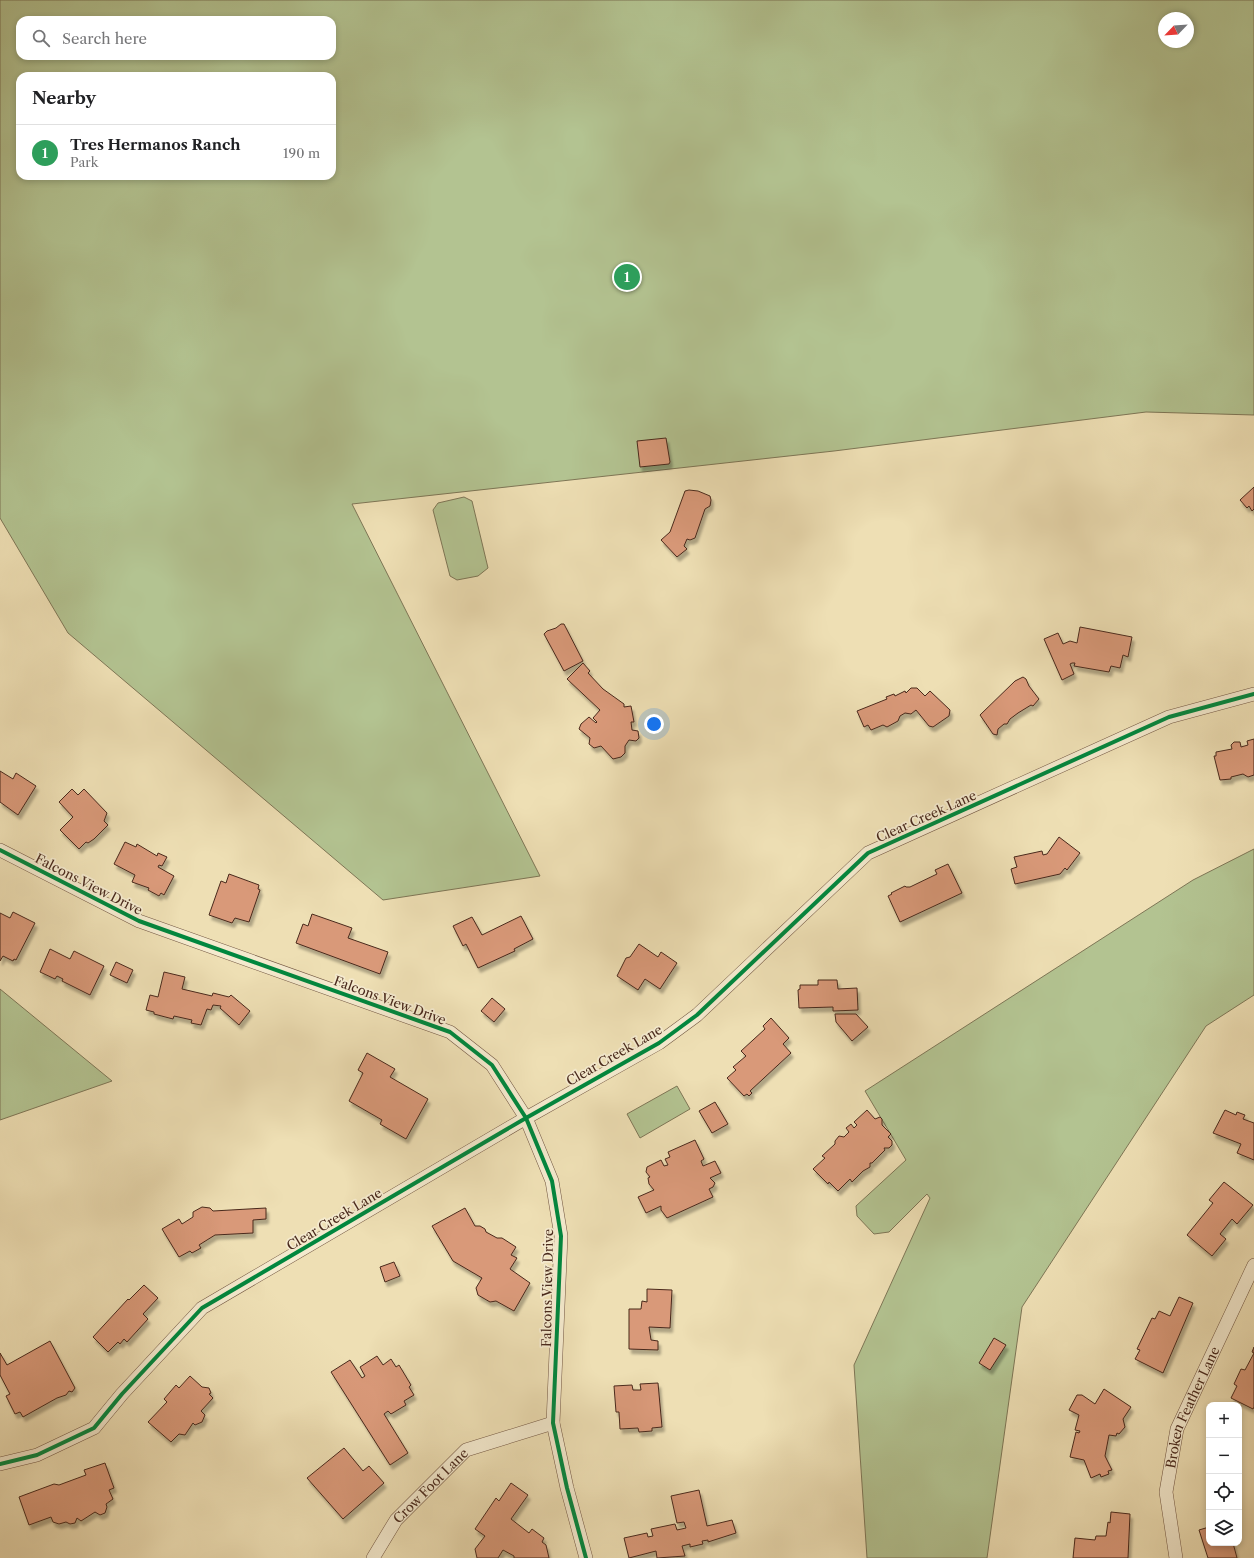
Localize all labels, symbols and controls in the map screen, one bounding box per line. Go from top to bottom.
north arrow [1158,12,1194,48]
search box [16,16,336,60]
icon: search [30,27,52,49]
text: Search here [62,29,147,48]
text: Nearby [32,88,96,108]
text: Tres Hermanos Ranch [70,135,241,154]
text: 1 [42,145,48,161]
text: 190 m [283,145,320,161]
text: Park [70,154,98,170]
pin: 1 [614,262,640,292]
your location [644,714,664,734]
street label: Clear Creek Lane [873,787,979,845]
street label: Falcons View Drive [33,850,145,918]
street label: Falcons View Drive [332,972,448,1028]
street label: Clear Creek Lane [563,1021,665,1089]
street label: Clear Creek Lane [284,1184,384,1254]
street label: Falcons View Drive [538,1229,556,1347]
street label: Broken Feather Lane [1162,1344,1223,1469]
map controls [1206,1402,1242,1546]
button: + [1206,1402,1242,1438]
button: − [1206,1438,1242,1474]
street label: Crow Foot Lane [390,1445,471,1526]
button: locate [1206,1474,1242,1510]
button: layers [1206,1510,1242,1546]

